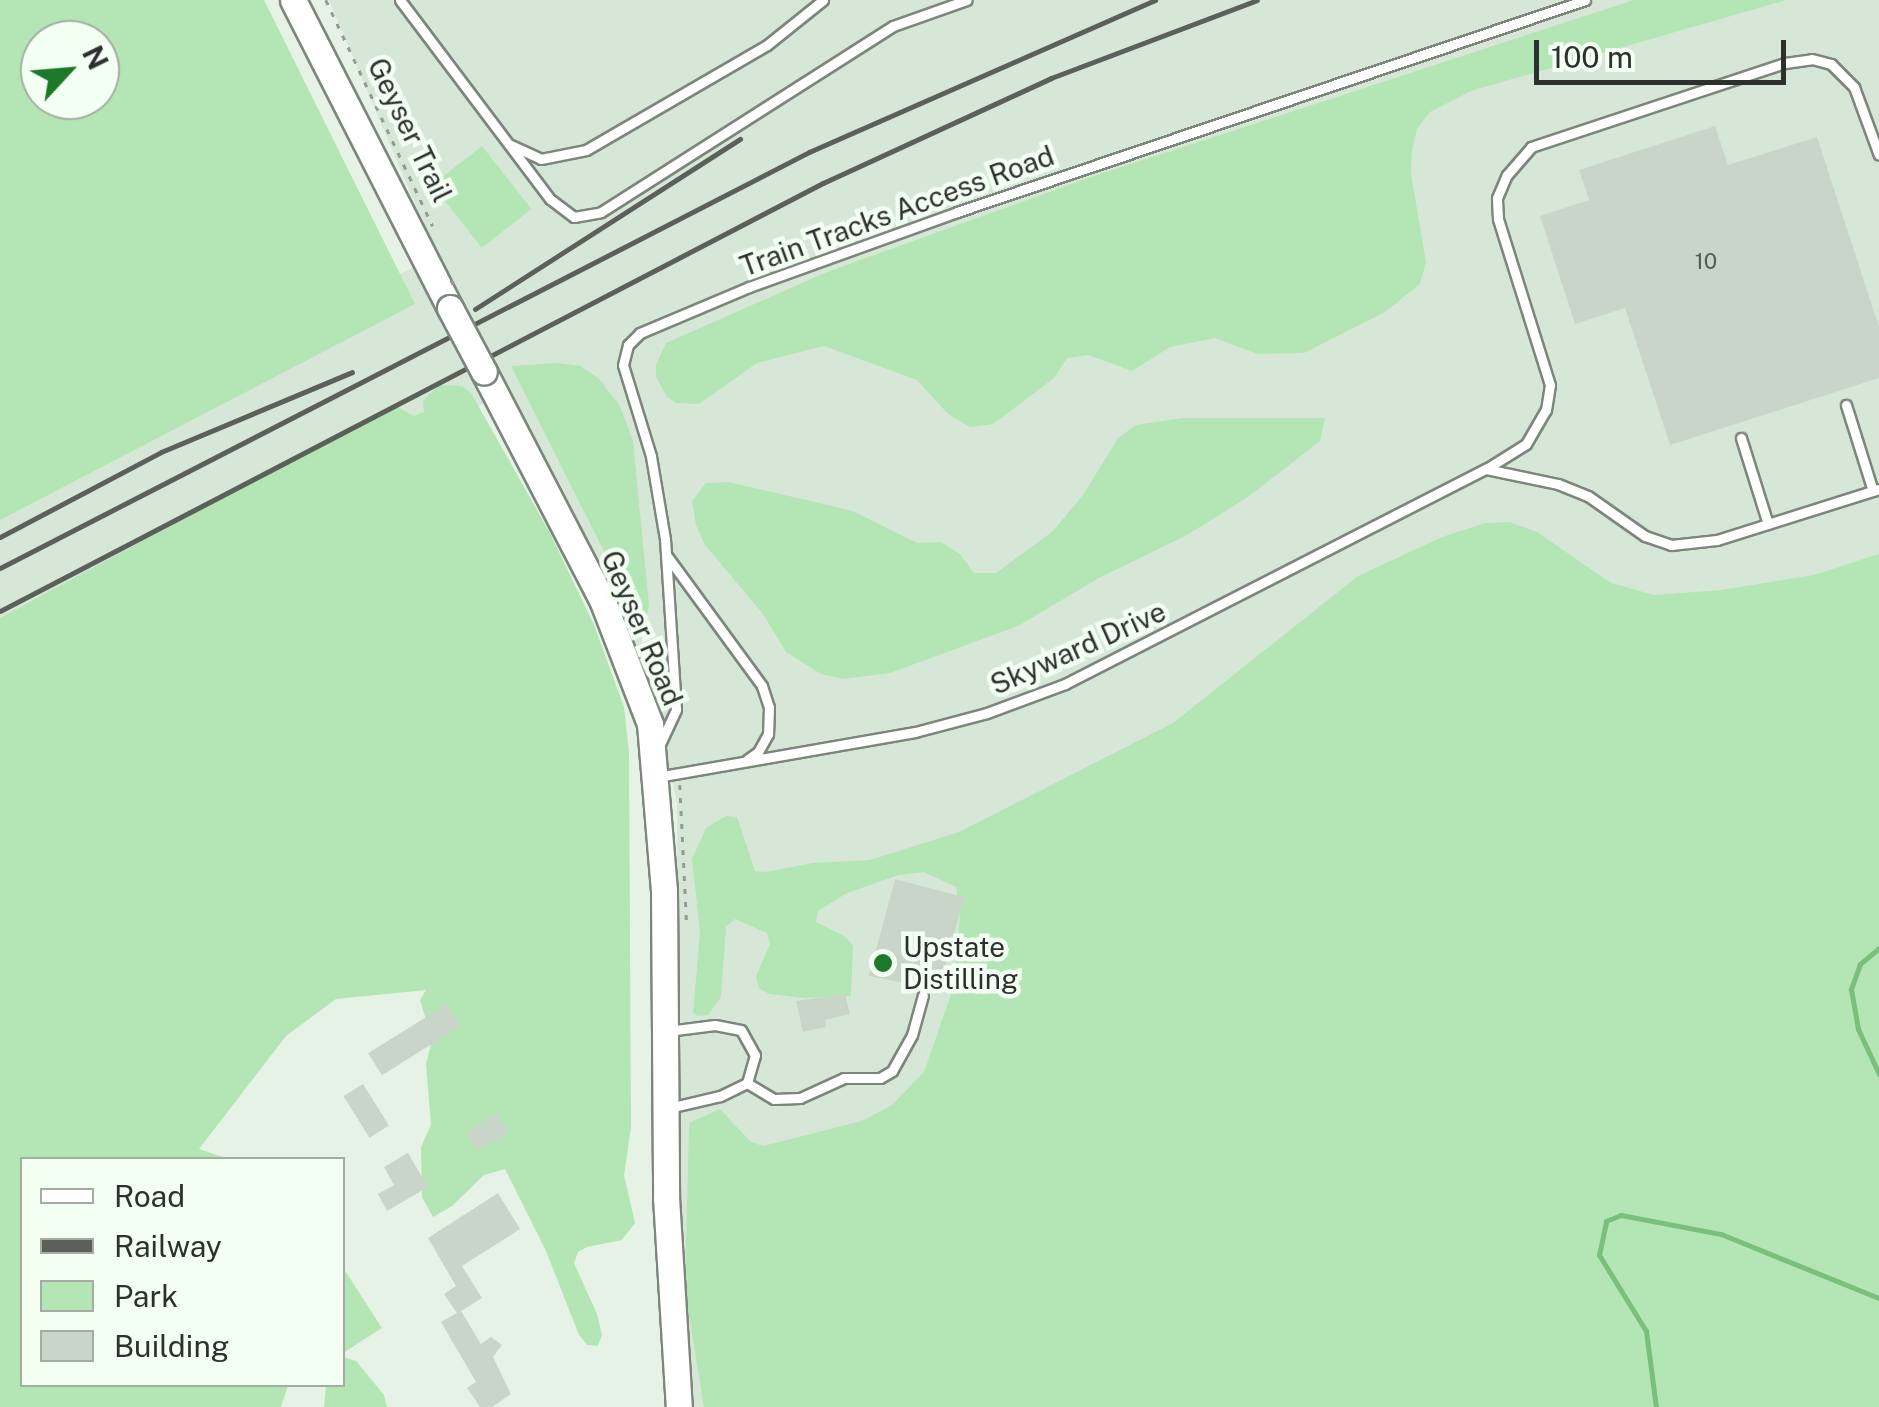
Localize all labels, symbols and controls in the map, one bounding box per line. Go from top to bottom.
north arrow [20,20,120,120]
scale bar [1539,20,1792,82]
text: 100 m [1551,39,1633,75]
text: N [76,40,115,75]
street label: Geyser Trail [361,53,459,207]
street label: Train Tracks Access Road [735,138,1059,284]
house number: 10 [1695,249,1717,275]
street label: Geyser Road [594,546,690,710]
street label: Skyward Drive [985,594,1171,702]
place label: Upstate Distilling [903,930,1018,996]
marker: Upstate Distilling [872,952,894,974]
legend [20,1157,345,1387]
text: Road [114,1178,185,1214]
text: Railway [114,1228,222,1264]
text: Park [114,1278,178,1314]
text: Building [114,1328,229,1364]

